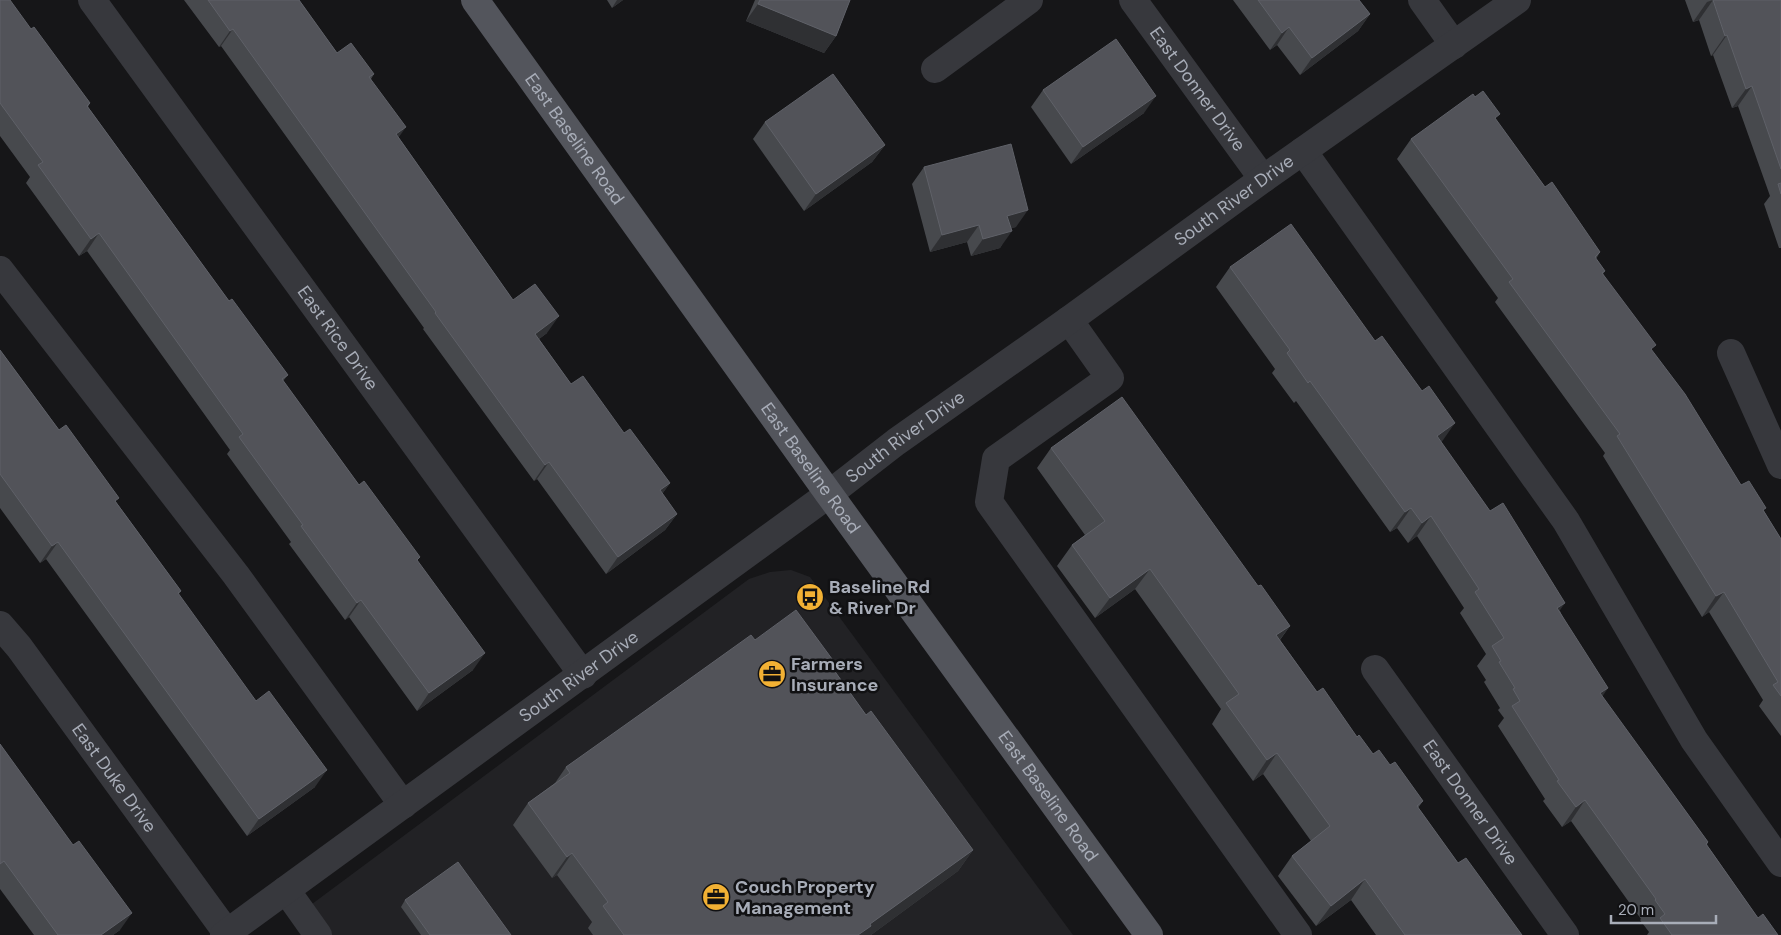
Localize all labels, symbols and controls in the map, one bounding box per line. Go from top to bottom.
street label: East Donner Drive [1144,22,1251,156]
street label: East Baseline Road [519,69,630,209]
street label: South River Drive [1169,149,1299,252]
street label: East Rice Drive [292,281,384,395]
street label: South River Drive [841,385,970,489]
street label: East Baseline Road [755,398,866,539]
place label: Baseline Rd & River Dr [829,575,930,620]
bus stop icon: Baseline Rd & River Dr [795,582,825,612]
street label: South River Drive [514,625,643,728]
place label: Farmers Insurance [791,652,879,697]
office icon: Farmers Insurance [757,659,787,689]
street label: East Duke Drive [67,719,162,837]
street label: East Baseline Road [993,726,1104,866]
street label: East Donner Drive [1417,735,1523,870]
place label: Couch Property Management [735,875,875,920]
office icon: Couch Property Management [701,882,731,912]
scale bar [1611,892,1716,924]
text: 20 m [1618,900,1654,920]

